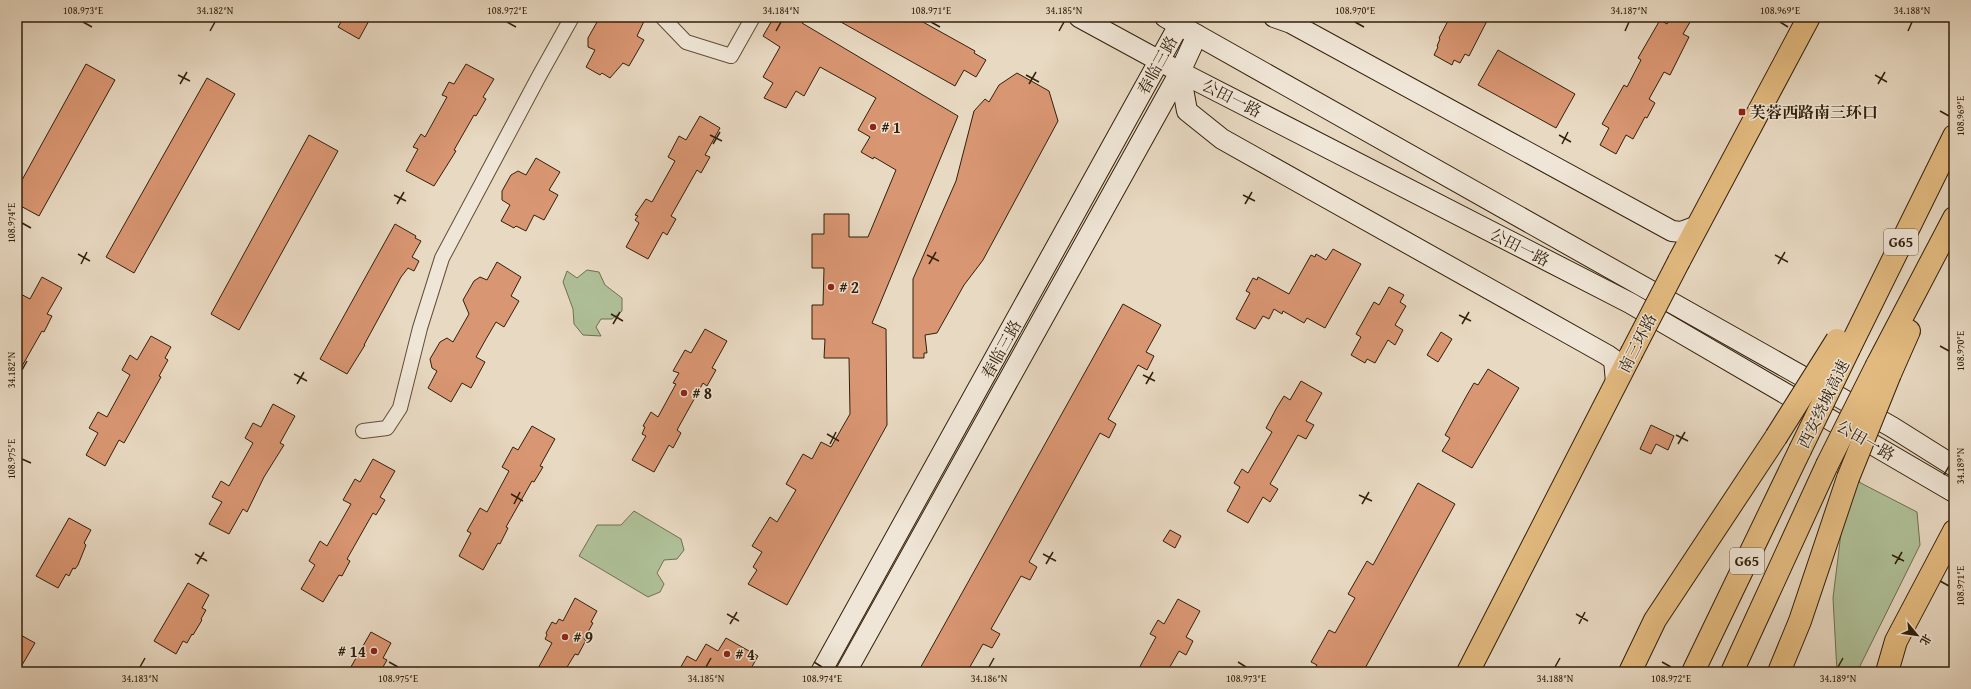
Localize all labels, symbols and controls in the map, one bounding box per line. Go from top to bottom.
text: 108.973°E [63,3,103,18]
text: 34.182°N [197,3,234,18]
text: 108.972°E [487,3,527,18]
text: 34.184°N [763,3,800,18]
text: 108.971°E [911,3,951,18]
text: 34.185°N [1046,3,1083,18]
text: 108.970°E [1335,3,1375,18]
text: 34.187°N [1611,3,1648,18]
text: 108.969°E [1760,3,1800,18]
text: 34.188°N [1894,3,1931,18]
street label: 春临三路 [1131,31,1183,99]
street label: 公田一路 [1198,73,1266,123]
text: 108.969°E [1953,96,1968,136]
place label: 芙蓉西路南三环口 [1750,100,1878,124]
marker: 芙蓉西路南三环口 [1737,107,1747,117]
place label: # 1 [881,115,901,139]
marker: # 1 [868,122,878,132]
text: 108.974°E [4,203,19,243]
street label: 公田一路 [1486,222,1554,272]
road number: G65 [1884,229,1918,255]
place label: # 2 [839,275,859,299]
marker: # 2 [826,282,836,292]
street label: 南三环路 [1612,309,1662,377]
street label: 春临三路 [975,315,1027,383]
text: 108.970°E [1953,331,1968,371]
text: 34.182°N [4,351,19,388]
street label: 西安绕城高速 [1791,356,1855,452]
place label: # 8 [692,381,712,405]
marker: # 8 [679,388,689,398]
street label: 公田一路 [1832,414,1900,466]
text: 108.975°E [4,439,19,479]
text: 34.189°N [1953,447,1968,484]
road number: G65 [1730,548,1764,574]
text: 108.971°E [1953,566,1968,606]
north arrow [1897,615,1937,655]
place label: # 9 [573,625,593,649]
text: 北 [1916,631,1935,649]
marker: # 9 [560,632,570,642]
place label: # 14 [338,639,366,663]
place label: # 4 [735,642,755,666]
marker: # 14 [369,646,379,656]
marker: # 4 [722,649,732,659]
text: 34.183°N [122,671,159,686]
text: 108.975°E [378,671,418,686]
text: 34.185°N [688,671,725,686]
text: 108.974°E [802,671,842,686]
text: 34.186°N [971,671,1008,686]
text: 108.973°E [1226,671,1266,686]
text: 34.188°N [1537,671,1574,686]
text: 108.972°E [1651,671,1691,686]
text: 34.189°N [1820,671,1857,686]

